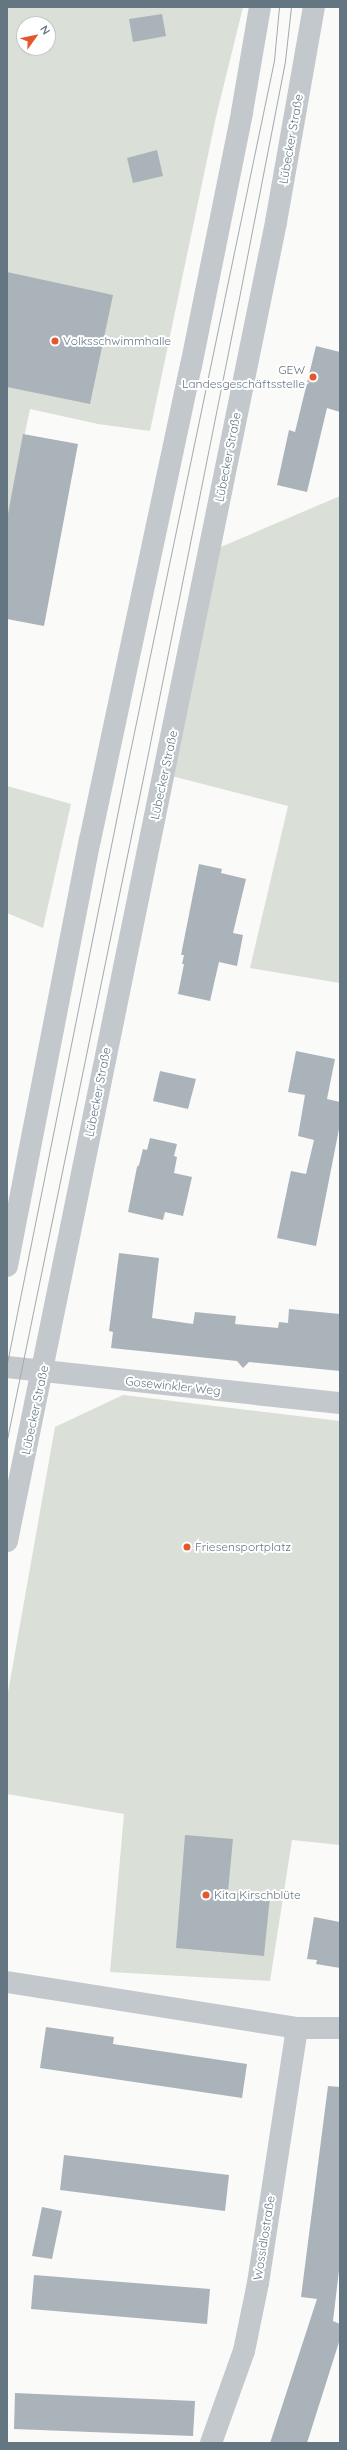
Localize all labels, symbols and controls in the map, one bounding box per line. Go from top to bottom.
north arrow [16,16,56,56]
text: N [37,23,53,37]
street label: Lübecker Straße [276,93,306,185]
place label: Volksschwimmhalle [63,334,171,348]
marker: Volksschwimmhalle [50,336,60,346]
place label: GEW Landesgeschäftsstelle [182,363,305,391]
marker: GEW Landesgeschäftsstelle [308,372,318,382]
street label: Lübecker Straße [212,411,244,503]
street label: Lübecker Straße [148,729,180,821]
street label: Lübecker Straße [82,1046,114,1138]
street label: Lübecker Straße [19,1364,51,1456]
street label: Gosewinkler Weg [125,1374,221,1398]
place label: Friesensportplatz [195,1540,291,1554]
marker: Friesensportplatz [182,1542,192,1552]
place label: Kita Kirschblüte [214,1888,301,1902]
marker: Kita Kirschblüte [201,1890,211,1900]
street label: Wossidlostraße [250,2195,278,2281]

